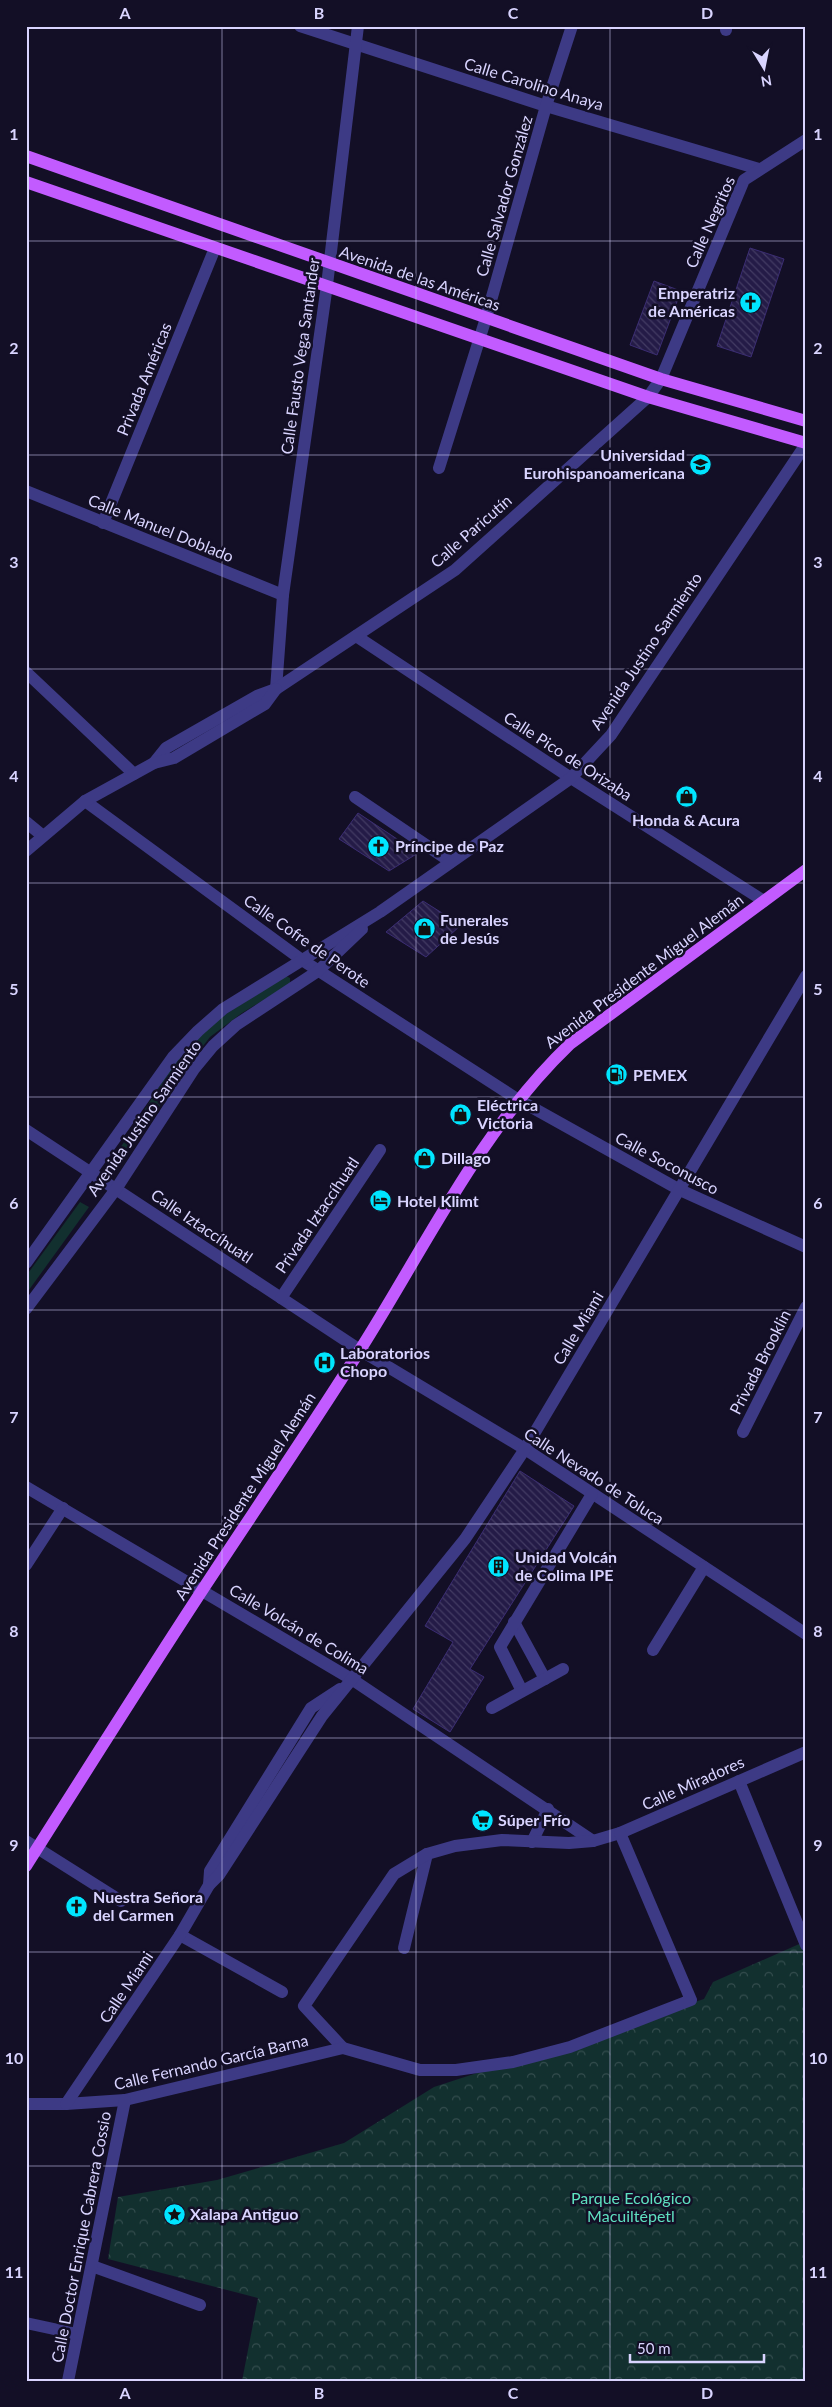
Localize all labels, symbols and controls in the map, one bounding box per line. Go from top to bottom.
text: A [118,3,131,22]
text: B [314,3,324,22]
text: C [508,3,519,22]
text: D [701,3,713,22]
north arrow [740,42,790,92]
street label: Calle Carolino Anaya [462,53,606,114]
text: N [760,72,773,91]
street label: Calle Salvador González [471,113,536,279]
text: 1 [9,124,19,143]
text: 1 [813,124,823,143]
street label: Calle Negritos [681,173,738,271]
street label: Avenida de las Américas [337,241,503,314]
street label: Calle Fausto Vega Santander [276,256,323,455]
place label: Emperatriz de Américas [648,283,735,320]
church icon: Emperatriz de Américas [739,290,763,314]
street label: Privada Américas [112,319,175,438]
text: 2 [9,338,19,357]
text: 2 [813,338,823,357]
place label: Universidad Eurohispanoamericana [523,445,685,482]
school or university icon: Universidad Eurohispanoamericana [689,452,713,476]
street label: Calle Manuel Doblado [86,490,237,565]
street label: Calle Paricutín [426,490,515,571]
text: 3 [9,552,19,571]
text: 3 [813,552,823,571]
street label: Avenida Justino Sarmiento [586,568,705,733]
street label: Calle Pico de Orizaba [501,707,636,804]
text: 4 [9,766,19,785]
text: 4 [813,766,823,785]
shop icon: Honda & Acura [674,784,698,808]
place label: Honda & Acura [632,810,740,829]
church icon: Príncipe de Paz [367,834,391,858]
place label: Príncipe de Paz [395,836,504,855]
street label: Calle Cofre de Perote [241,890,374,991]
street label: Avenida Presidente Miguel Alemán [541,890,747,1052]
place label: Funerales de Jesús [440,910,509,947]
shop icon: Funerales de Jesús [412,917,436,941]
text: 5 [9,979,19,998]
text: 5 [813,979,823,998]
street label: Avenida Justino Sarmiento [83,1036,205,1199]
fuel station icon: PEMEX [605,1063,629,1087]
place label: PEMEX [633,1065,687,1084]
place label: Eléctrica Victoria [476,1095,538,1132]
shop icon: Eléctrica Victoria [449,1102,473,1126]
street label: Calle Soconusco [612,1127,722,1198]
shop icon: Dillago [413,1146,437,1170]
place label: Dillago [441,1148,491,1167]
street label: Privada Iztaccíhuatl [271,1153,362,1276]
street label: Calle Iztaccíhuatl [148,1185,257,1267]
hotel icon: Hotel Klimt [369,1189,393,1213]
place label: Hotel Klimt [397,1191,479,1210]
text: 6 [9,1193,19,1212]
text: 6 [813,1193,823,1212]
street label: Calle Miami [548,1288,607,1368]
street label: Privada Brooklin [725,1306,794,1417]
place label: Laboratorios Chopo [340,1343,430,1380]
hospital icon: Laboratorios Chopo [312,1350,336,1374]
street label: Avenida Presidente Miguel Alemán [170,1388,319,1603]
text: 7 [9,1407,19,1426]
text: 7 [813,1407,823,1426]
street label: Calle Nevado de Toluca [521,1423,668,1528]
place label: Unidad Volcán de Colima IPE [515,1547,617,1584]
building icon: Unidad Volcán de Colima IPE [487,1554,511,1578]
street label: Calle Volcán de Colima [226,1579,372,1678]
text: 8 [9,1621,19,1640]
text: 8 [813,1621,823,1640]
street label: Calle Miradores [639,1751,747,1814]
supermarket icon: Súper Frío [470,1808,494,1832]
place label: Súper Frío [498,1810,570,1829]
text: 9 [9,1835,19,1854]
text: 9 [813,1835,823,1854]
place label: Nuestra Señora del Carmen [93,1887,203,1924]
church icon: Nuestra Señora del Carmen [65,1894,89,1918]
street label: Calle Miami [95,1947,156,2026]
street label: Calle Fernando García Barna [112,2030,310,2093]
text: 10 [5,2048,23,2067]
text: 10 [809,2048,827,2067]
street label: Calle Doctor Enrique Cabrera Cossio [47,2110,114,2364]
park label: Parque Ecológico Macuiltépetl [571,2188,691,2225]
place icon: Xalapa Antiguo [162,2202,186,2226]
place label: Xalapa Antiguo [190,2204,298,2223]
text: 11 [5,2262,23,2281]
text: 11 [809,2262,827,2281]
scale bar [630,2332,763,2364]
text: 50 m [637,2339,671,2357]
text: A [118,2383,131,2402]
text: B [314,2383,324,2402]
text: C [508,2383,519,2402]
text: D [701,2383,713,2402]

